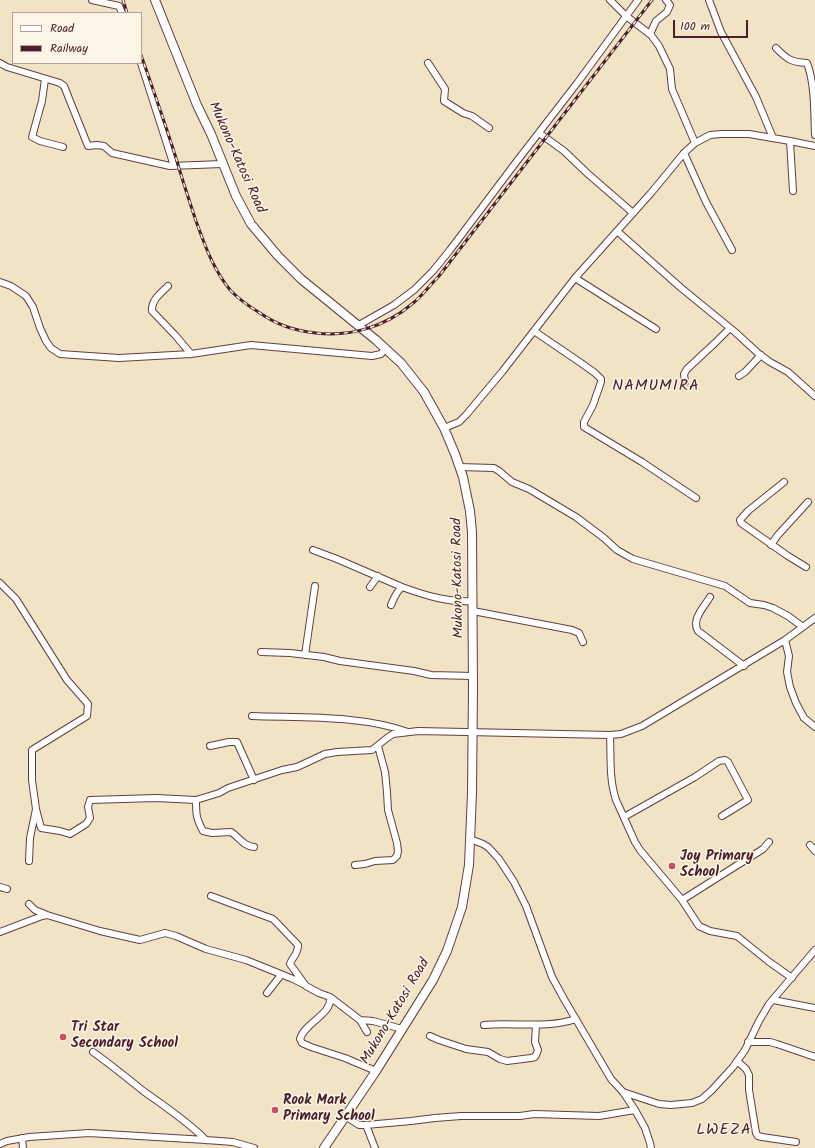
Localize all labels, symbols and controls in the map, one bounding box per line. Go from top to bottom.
legend [12,12,142,64]
scale bar [675,12,750,38]
text: 100 m [680,17,710,36]
text: Road [50,19,74,38]
text: Railway [50,39,88,58]
street label: Mukono-Katosi Road [204,100,268,216]
district label: NAMUMIRA [612,377,700,397]
street label: Mukono-Katosi Road [450,518,468,638]
place label: Joy Primary School [680,850,753,882]
marker: Joy Primary School [667,861,677,871]
street label: Mukono-Katosi Road [358,956,434,1068]
place label: Tri Star Secondary School [71,1021,178,1054]
marker: Tri Star Secondary School [58,1032,68,1042]
place label: Rook Mark Primary School [283,1094,375,1126]
marker: Rook Mark Primary School [270,1105,280,1115]
district label: LWEZA [696,1121,752,1141]

